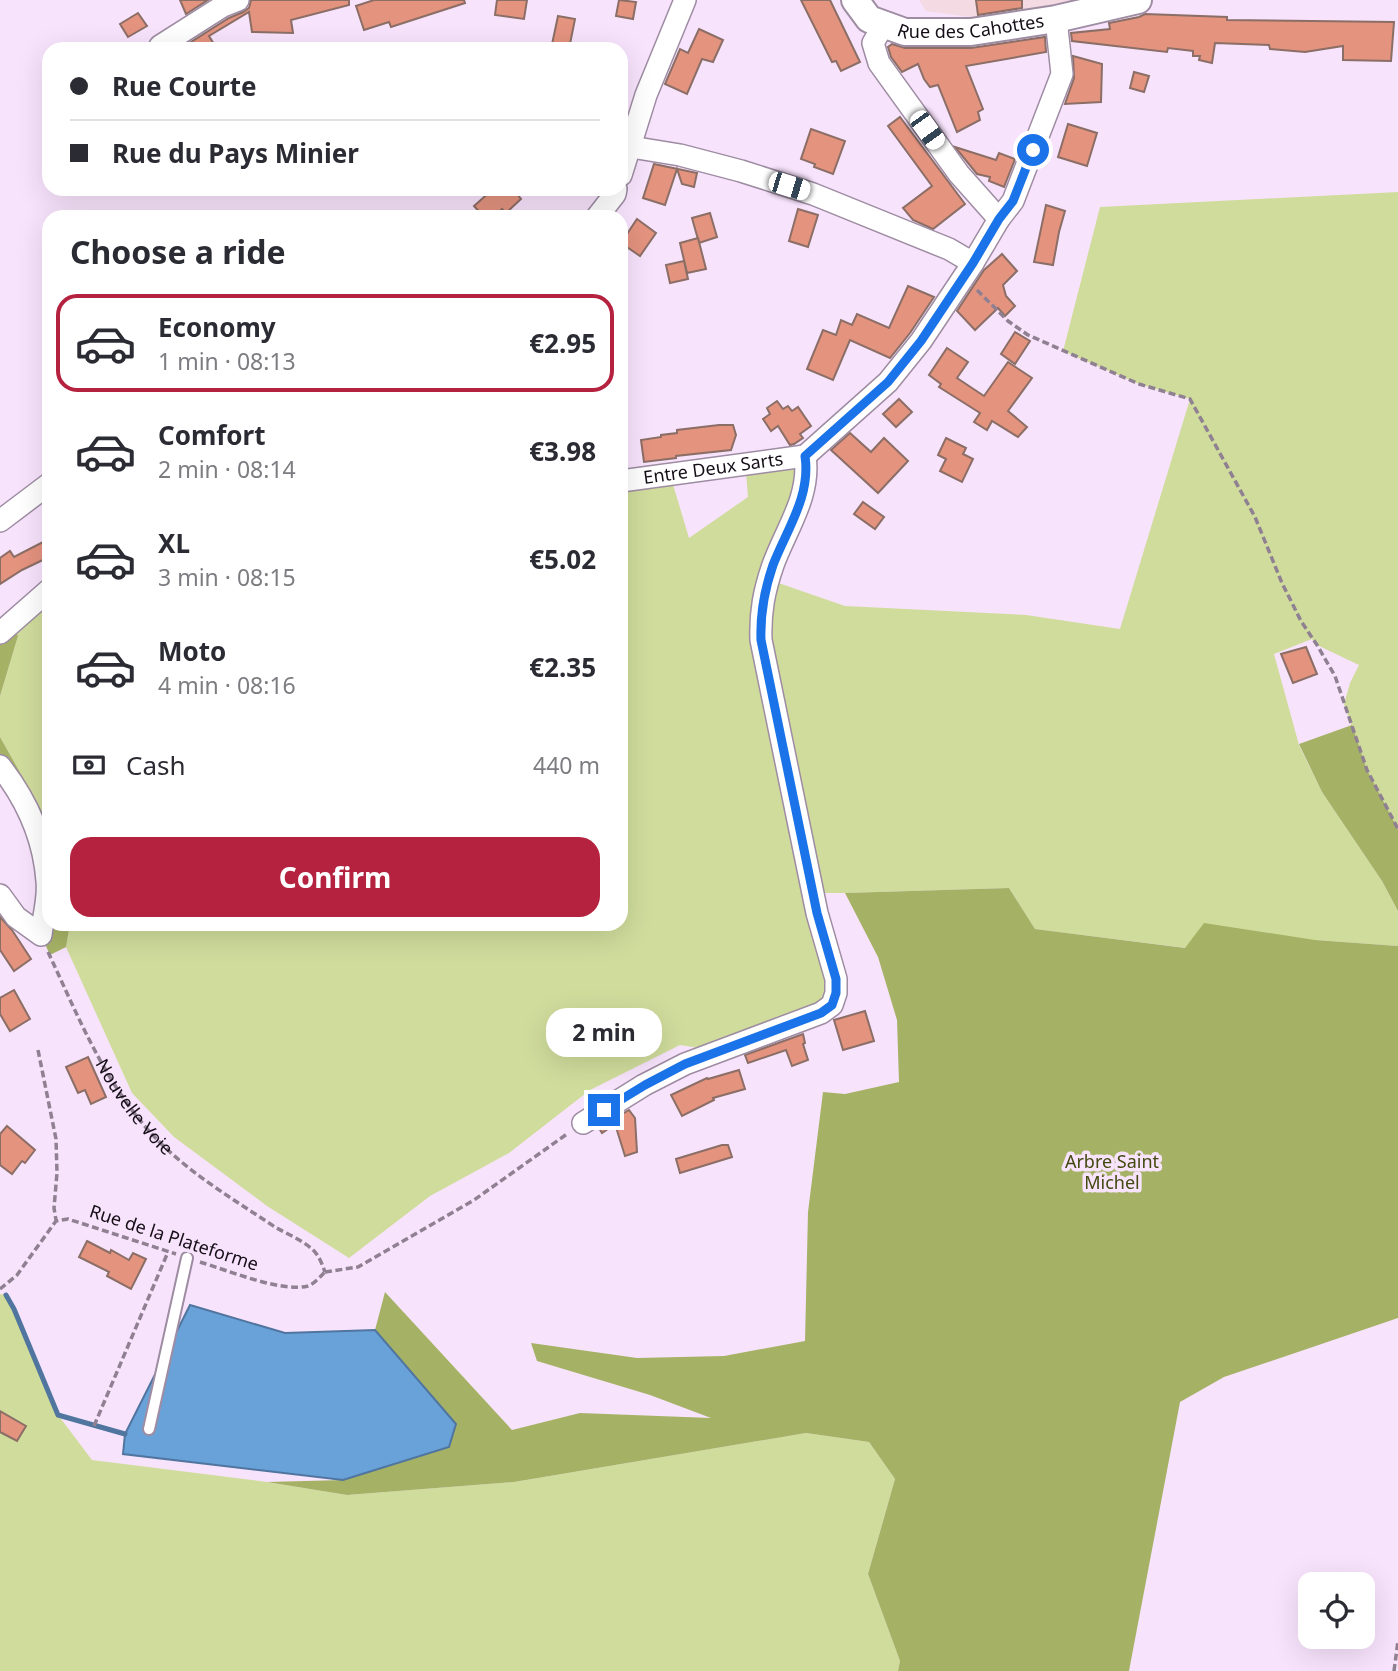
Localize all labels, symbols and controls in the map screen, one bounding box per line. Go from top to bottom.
street label: Rue des Cahottes [894,8,1045,44]
text: Rue Courte [112,68,257,104]
car [907,107,948,153]
route start [1017,134,1049,166]
text: Rue du Pays Minier [112,135,359,171]
car [766,170,813,202]
text: Choose a ride [70,230,286,273]
text: Economy [158,309,276,345]
icon: car [74,312,137,375]
text: €2.95 [529,325,596,361]
text: 1 min · 08:13 [158,345,296,377]
text: Comfort [158,417,266,453]
icon: car [74,420,137,483]
text: €3.98 [529,433,596,469]
street label: Entre Deux Sarts [642,446,784,489]
text: 2 min · 08:14 [158,453,296,485]
text: XL [158,525,190,561]
icon: car [74,528,137,591]
text: €5.02 [529,541,596,577]
text: 3 min · 08:15 [158,561,296,593]
text: Moto [158,633,226,669]
icon: car [74,636,137,699]
text: €2.35 [529,649,596,685]
text: 4 min · 08:16 [158,669,296,701]
icon: cash [70,746,108,784]
text: Cash [126,747,186,783]
text: 440 m [533,749,600,781]
button: Confirm [70,837,600,917]
callout: 2 min [546,1009,662,1058]
text: 2 min [572,1016,636,1048]
street label: Nouvelle Voie [91,1054,179,1160]
route end [588,1094,620,1126]
park label: Arbre Saint Michel [1065,1149,1160,1194]
street label: Rue de la Plateforme [87,1198,262,1276]
map controls [1298,1572,1375,1649]
button: locate [1298,1572,1375,1649]

